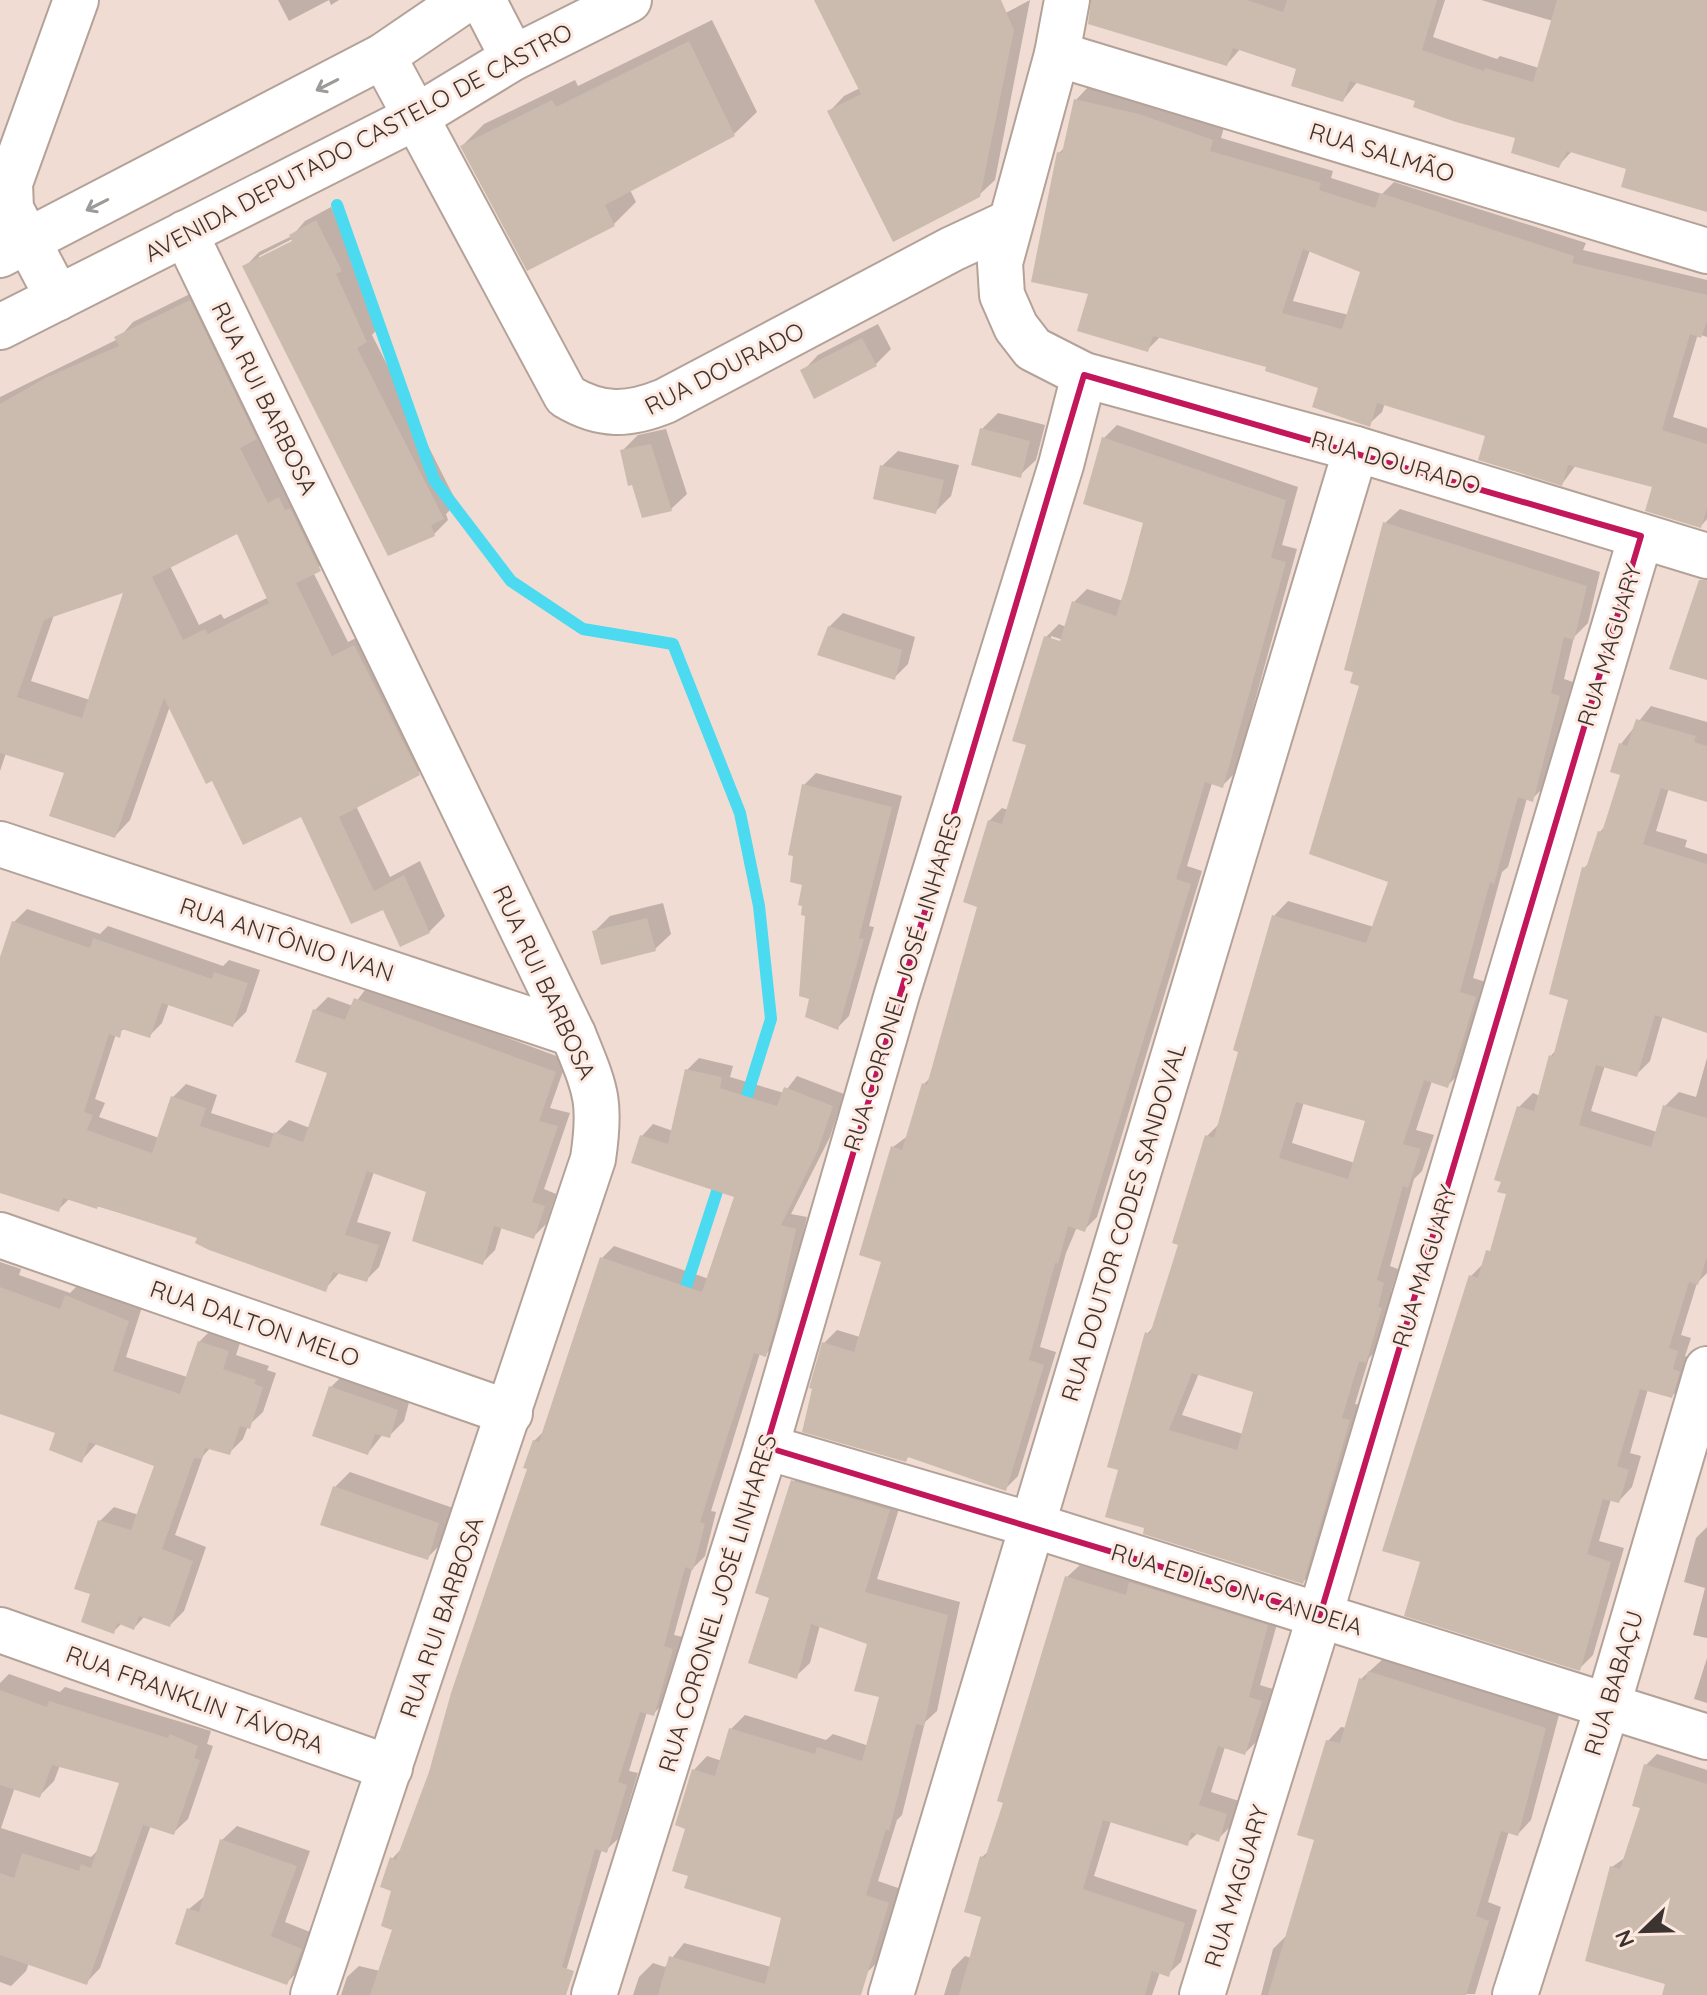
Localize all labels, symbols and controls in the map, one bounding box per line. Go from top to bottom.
street label: AVENIDA DEPUTADO CASTELO DE CASTRO [139,16,577,268]
one-way arrow [316,78,340,94]
street label: RUA SALMÃO [1306,116,1458,188]
one-way arrow [85,197,109,213]
street label: RUA RUI BARBOSA [205,297,325,499]
street label: RUA DOURADO [639,315,809,421]
street label: RUA DOURADO [1308,423,1484,501]
street label: RUA MAGUARY [1570,560,1648,730]
street label: RUA CORONEL JOSÉ LINHARES [836,809,968,1155]
street label: RUA RUI BARBOSA [487,880,603,1084]
street label: RUA ANTÔNIO IVAN [176,890,398,988]
street label: RUA DOUTOR CODES SANDOVAL [1054,1039,1192,1405]
street label: RUA MAGUARY [1385,1181,1463,1351]
street label: RUA DALTON MELO [146,1273,364,1373]
street label: RUA CORONEL JOSÉ LINHARES [651,1430,783,1776]
street label: RUA RUI BARBOSA [393,1512,489,1722]
street label: RUA EDÍLSON CANDEIA [1108,1536,1366,1642]
street label: RUA BABAÇU [1577,1607,1649,1759]
street label: RUA FRANKLIN TÁVORA [62,1638,328,1760]
street label: RUA MAGUARY [1197,1801,1275,1971]
north arrow [1603,1891,1683,1971]
text: N [1609,1926,1641,1952]

